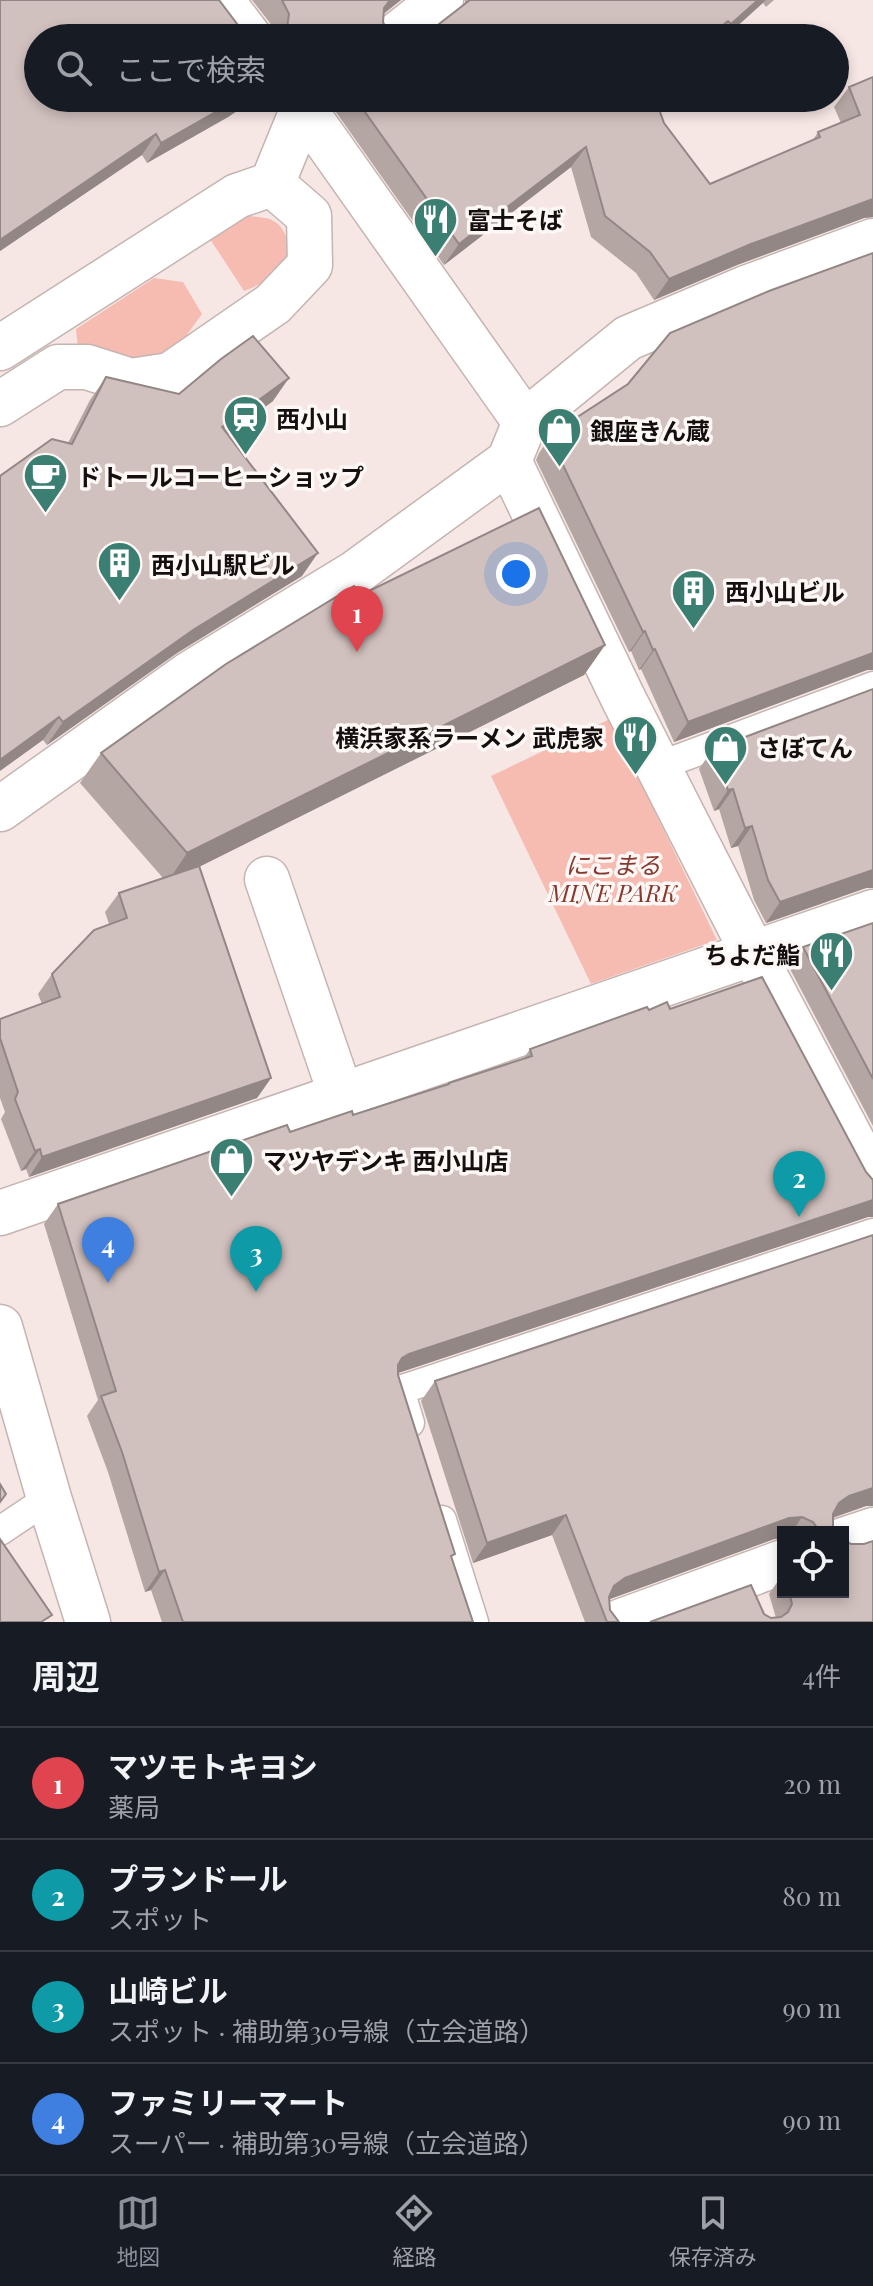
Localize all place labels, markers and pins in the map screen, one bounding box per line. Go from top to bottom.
restaurant icon: 富士そば [412,195,460,258]
place label: 富士そば [467,203,563,235]
station icon: 西小山 [221,394,269,457]
place label: 西小山 [276,402,348,434]
shop icon: 銀座きん蔵 [535,406,583,469]
place label: 銀座きん蔵 [590,414,710,446]
cafe icon: ドトールコーヒーショップ [22,452,70,515]
place label: ドトールコーヒーショップ [77,460,364,492]
building icon: 西小山駅ビル [96,540,144,603]
place label: 西小山駅ビル [151,548,295,580]
building icon: 西小山ビル [670,567,718,630]
place label: 西小山ビル [725,575,845,607]
pin: 1 [331,586,383,652]
restaurant icon: 横浜家系ラーメン 武虎家 [611,713,659,776]
place label: 横浜家系ラーメン 武虎家 [335,721,604,753]
shop icon: さぼてん [702,723,750,786]
place label: さぼてん [757,731,853,763]
restaurant icon: ちよだ鮨 [807,930,855,993]
place label: ちよだ鮨 [704,938,800,970]
shop icon: マツヤデンキ 西小山店 [208,1136,256,1199]
place label: マツヤデンキ 西小山店 [263,1144,509,1176]
pin: 2 [773,1151,825,1217]
pin: 4 [82,1217,134,1283]
pin: 3 [230,1226,282,1292]

